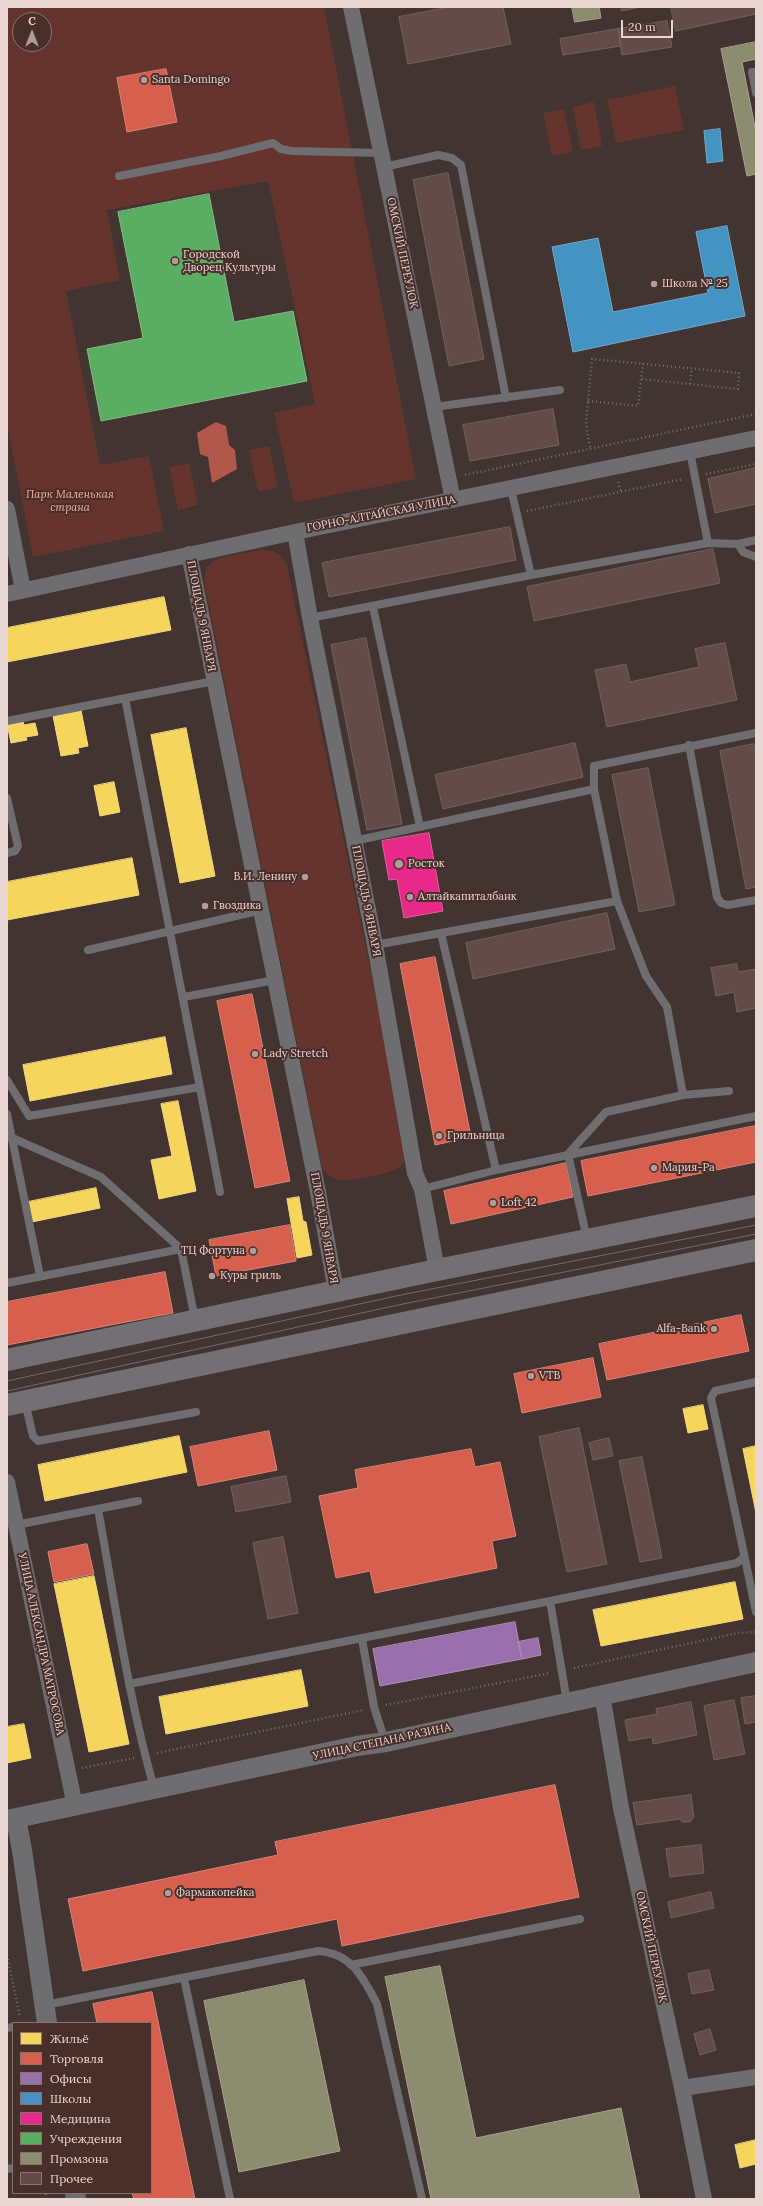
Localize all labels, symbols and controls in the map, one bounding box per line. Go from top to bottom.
north arrow [12,12,52,52]
scale bar [623,12,675,38]
text: С [28,14,36,28]
text: 20 m [628,19,656,34]
place label: Santa Domingo [152,73,230,87]
marker: Santa Domingo [139,75,149,85]
street label: ОМСКИЙ ПЕРЕУЛОК [384,196,420,310]
place label: Городской Дворец Культуры [183,248,276,274]
marker: Городской Дворец Культуры [170,256,180,266]
place label: Школа № 25 [662,277,728,291]
marker: Школа № 25 [649,279,659,289]
park label: Парк Маленькая страна [26,488,114,514]
street label: ГОРНО-АЛТАЙСКАЯ УЛИЦА [306,493,456,535]
street label: ПЛОЩАДЬ 9 ЯНВАРЯ [184,559,218,673]
street label: ПЛОЩАДЬ 9 ЯНВАРЯ [349,844,383,958]
place label: Росток [408,857,445,871]
marker: Росток [393,858,405,870]
place label: В.И. Ленину [233,870,297,884]
marker: В.И. Ленину [300,872,310,882]
place label: Алтайкапиталбанк [418,890,517,904]
marker: Алтайкапиталбанк [405,892,415,902]
place label: Гвоздика [213,899,261,913]
marker: Гвоздика [200,901,210,911]
place label: Lady Stretch [263,1047,328,1061]
marker: Lady Stretch [250,1049,260,1059]
place label: Грильница [447,1129,505,1143]
marker: Грильница [434,1131,444,1141]
place label: Мария-Ра [662,1161,715,1175]
marker: Мария-Ра [649,1163,659,1173]
street label: ПЛОЩАДЬ 9 ЯНВАРЯ [308,1171,340,1285]
place label: Loft 42 [501,1196,537,1210]
marker: Loft 42 [488,1198,498,1208]
place label: ТЦ Фортуна [181,1244,245,1258]
marker: ТЦ Фортуна [248,1246,258,1256]
place label: Куры гриль [220,1269,281,1283]
marker: Куры гриль [207,1271,217,1281]
place label: Alfa-Bank [656,1322,706,1336]
marker: Alfa-Bank [709,1324,719,1334]
place label: VTB [539,1369,560,1383]
marker: VTB [526,1371,536,1381]
street label: УЛИЦА АЛЕКСАНДРА МАТРОСОВА [15,1552,67,1736]
street label: УЛИЦА СТЕПАНА РАЗИНА [312,1721,452,1763]
place label: Фармакопейка [176,1886,255,1900]
marker: Фармакопейка [163,1888,173,1898]
street label: ОМСКИЙ ПЕРЕУЛОК [633,1890,669,2004]
legend [12,2022,152,2194]
text: Жильё [50,2031,89,2046]
text: Торговля [50,2051,103,2066]
text: Офисы [50,2071,92,2086]
text: Школы [50,2091,91,2106]
text: Медицина [50,2111,111,2126]
text: Учреждения [50,2131,122,2146]
text: Промзона [50,2151,108,2166]
text: Прочее [50,2171,93,2186]

